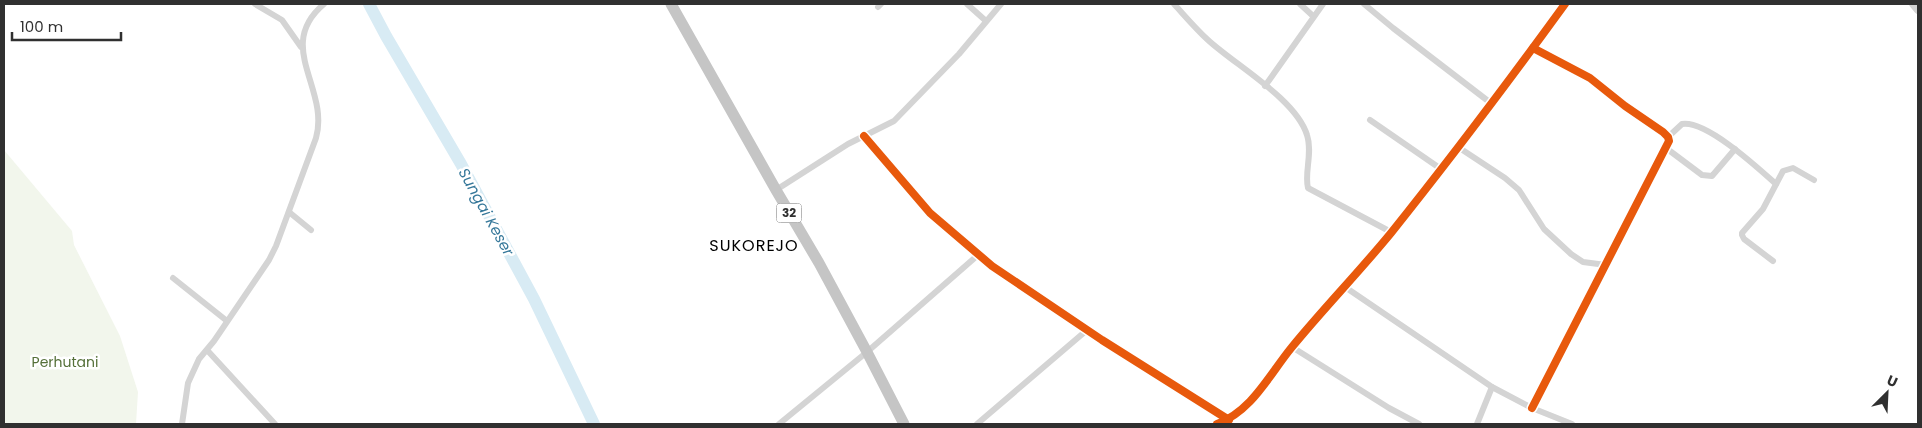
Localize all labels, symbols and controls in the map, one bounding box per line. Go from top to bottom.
scale bar [12,10,121,42]
text: 100 m [20,16,63,37]
water label: Sungai Keser [454,164,519,260]
road number: 32 [776,204,802,222]
district label: SUKOREJO [709,234,799,257]
park label: Perhutani [32,352,98,372]
north arrow [1862,368,1912,418]
text: U [1884,370,1901,392]

